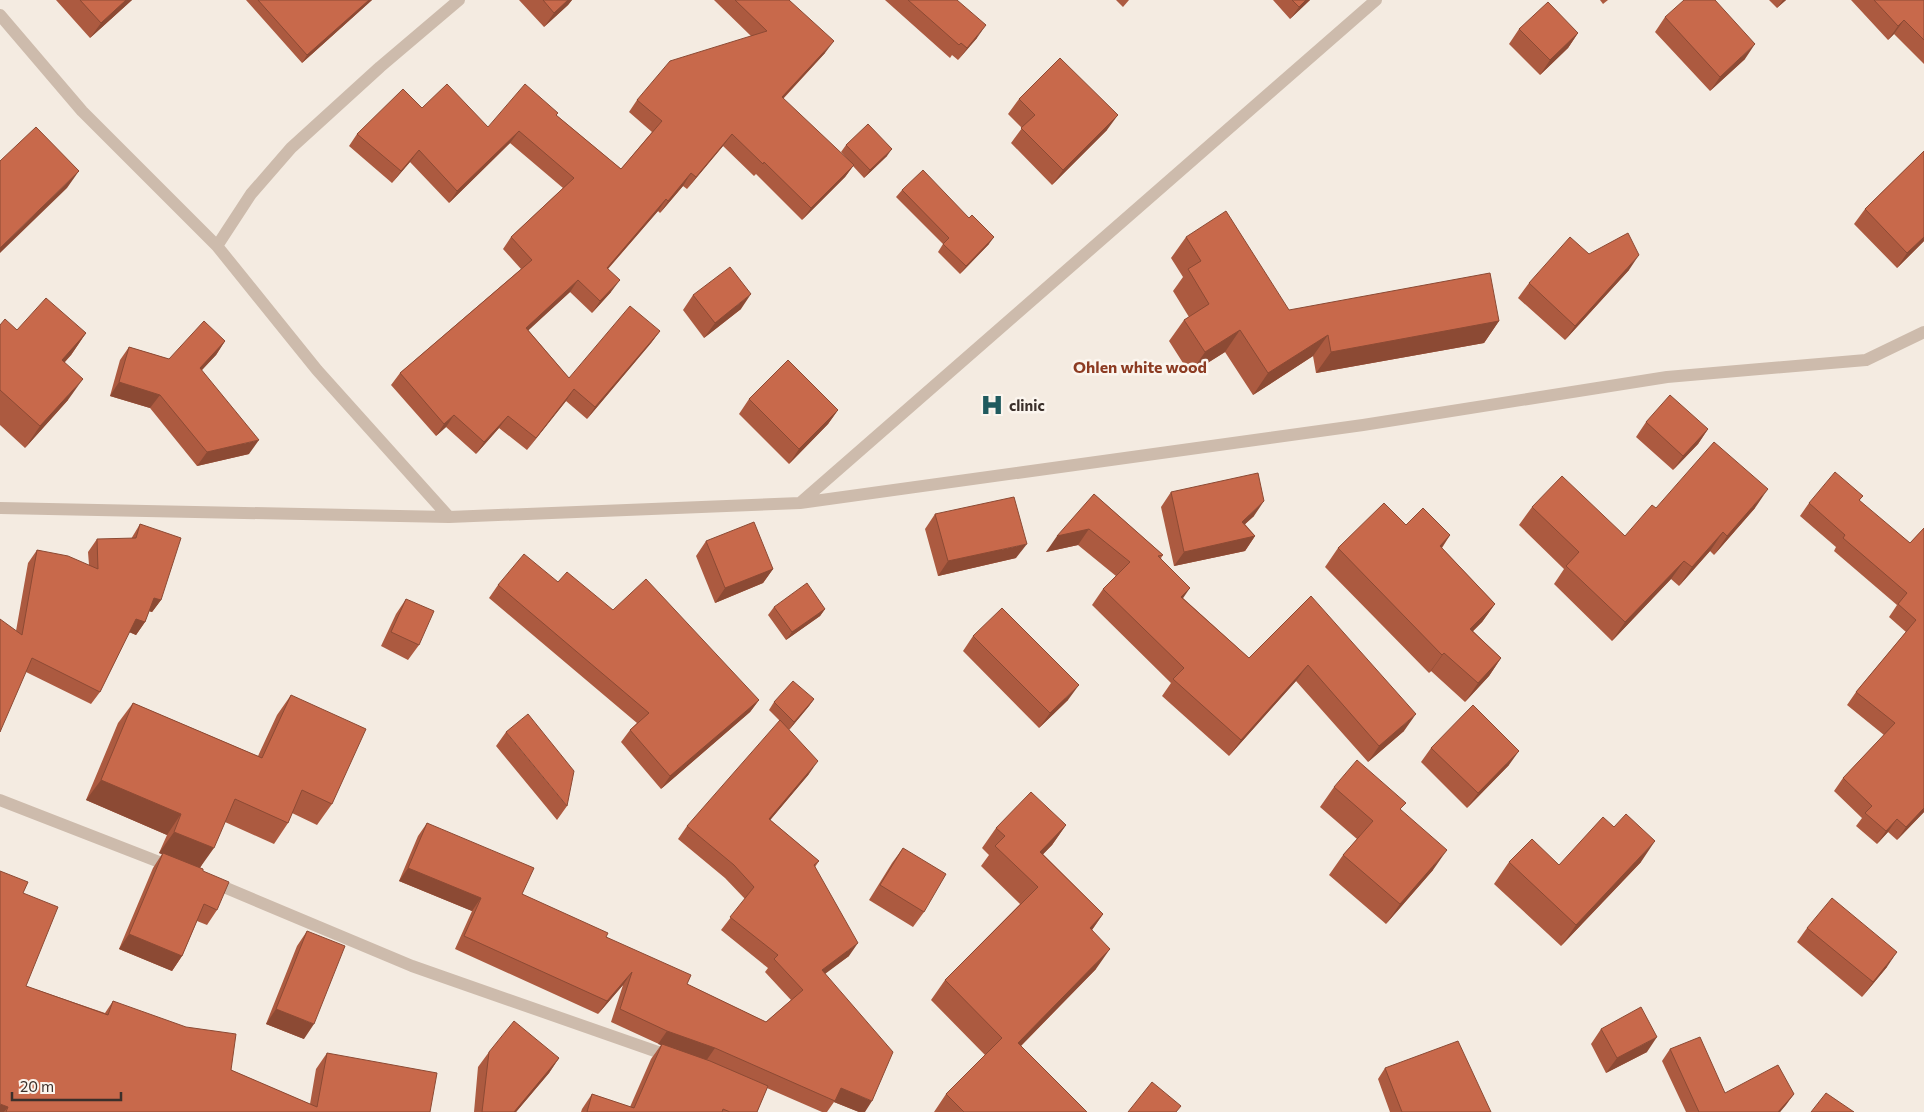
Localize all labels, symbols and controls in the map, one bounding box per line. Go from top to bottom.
district label: Ohlen white wood [1073,357,1207,376]
hospital icon: clinic [979,392,1005,418]
place label: clinic [1009,396,1045,414]
scale bar [12,1070,121,1102]
text: 20 m [20,1077,54,1095]

